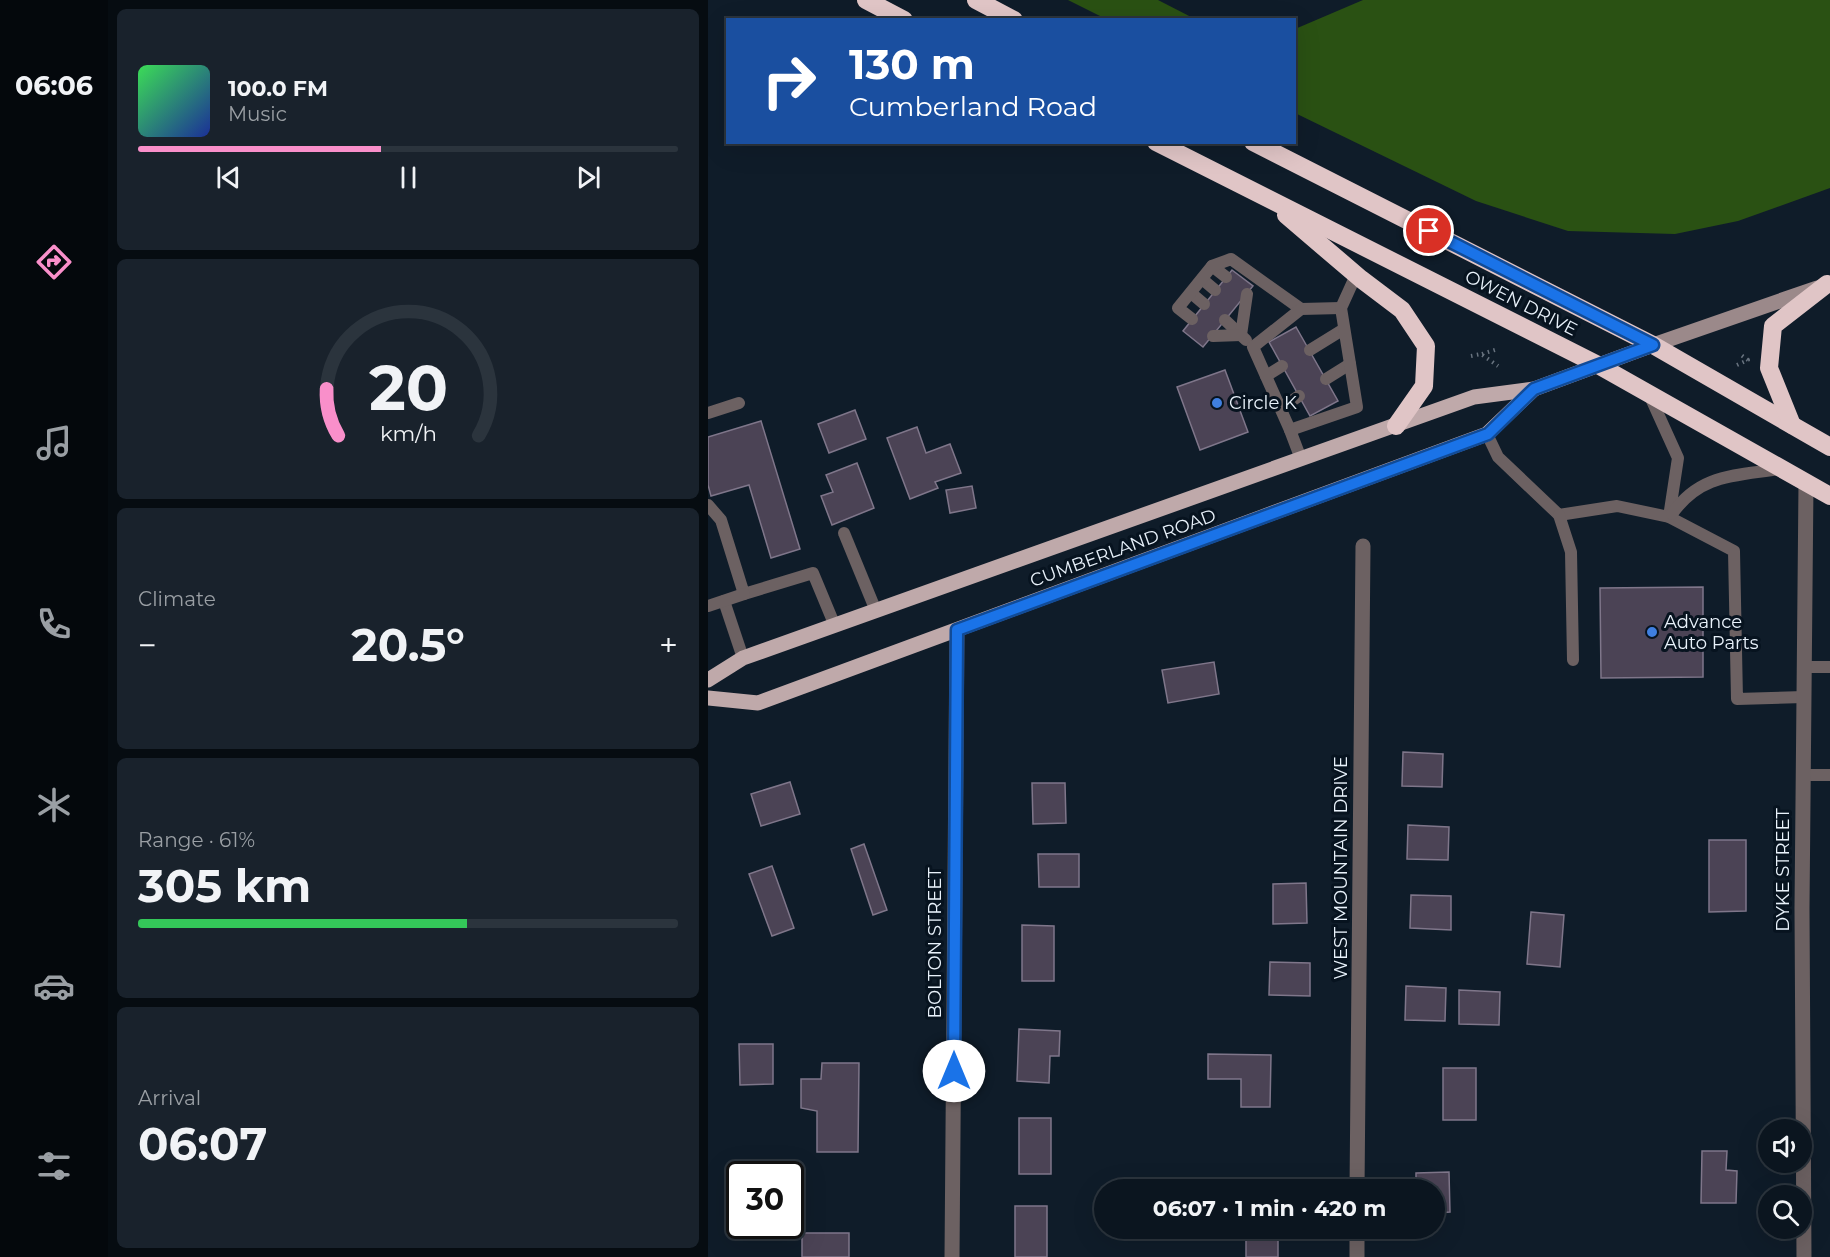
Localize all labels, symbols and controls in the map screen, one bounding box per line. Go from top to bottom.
text: 130 m [849,38,975,90]
icon: right [750,42,828,120]
text: 06:06 [15,69,93,102]
text: 100.0 FM [228,75,328,102]
text: Cumberland Road [849,90,1097,123]
text: Music [228,102,287,126]
icon: previous [212,161,245,194]
icon: pause [392,161,425,194]
icon: next [572,161,605,194]
pin [1403,205,1454,256]
icon: arrive [1412,214,1445,247]
icon: directions [33,241,75,283]
street label: OWEN DRIVE [1461,265,1581,341]
text: 20 [368,350,448,426]
place label: Circle K [1229,392,1297,414]
marker: Circle K [1210,396,1224,410]
text: km/h [379,420,437,446]
icon: music [33,422,75,464]
street label: CUMBERLAND ROAD [1027,504,1219,592]
text: Climate [138,587,216,611]
icon: phone [33,603,75,645]
place label: Advance Auto Parts [1664,611,1759,654]
text: 20.5° [351,617,465,672]
text: − [138,625,157,665]
text: + [659,625,678,665]
marker: Advance Auto Parts [1645,625,1659,639]
street label: WEST MOUNTAIN DRIVE [1330,756,1352,980]
icon: climate [33,784,75,826]
street label: DYKE STREET [1772,807,1794,932]
text: Range · 61% [138,828,255,852]
text: 305 km [138,858,311,913]
street label: BOLTON STREET [924,867,946,1019]
icon: car [33,965,75,1007]
position arrow [922,1039,986,1103]
text: Arrival [138,1086,201,1110]
text: 06:07 [138,1116,267,1171]
map controls [1758,1119,1812,1239]
button: sound [1758,1119,1812,1173]
icon: filters [33,1145,75,1187]
speed limit sign: 30 [726,1161,804,1239]
button: search [1758,1185,1812,1239]
text: 06:07 · 1 min · 420 m [1153,1195,1386,1222]

